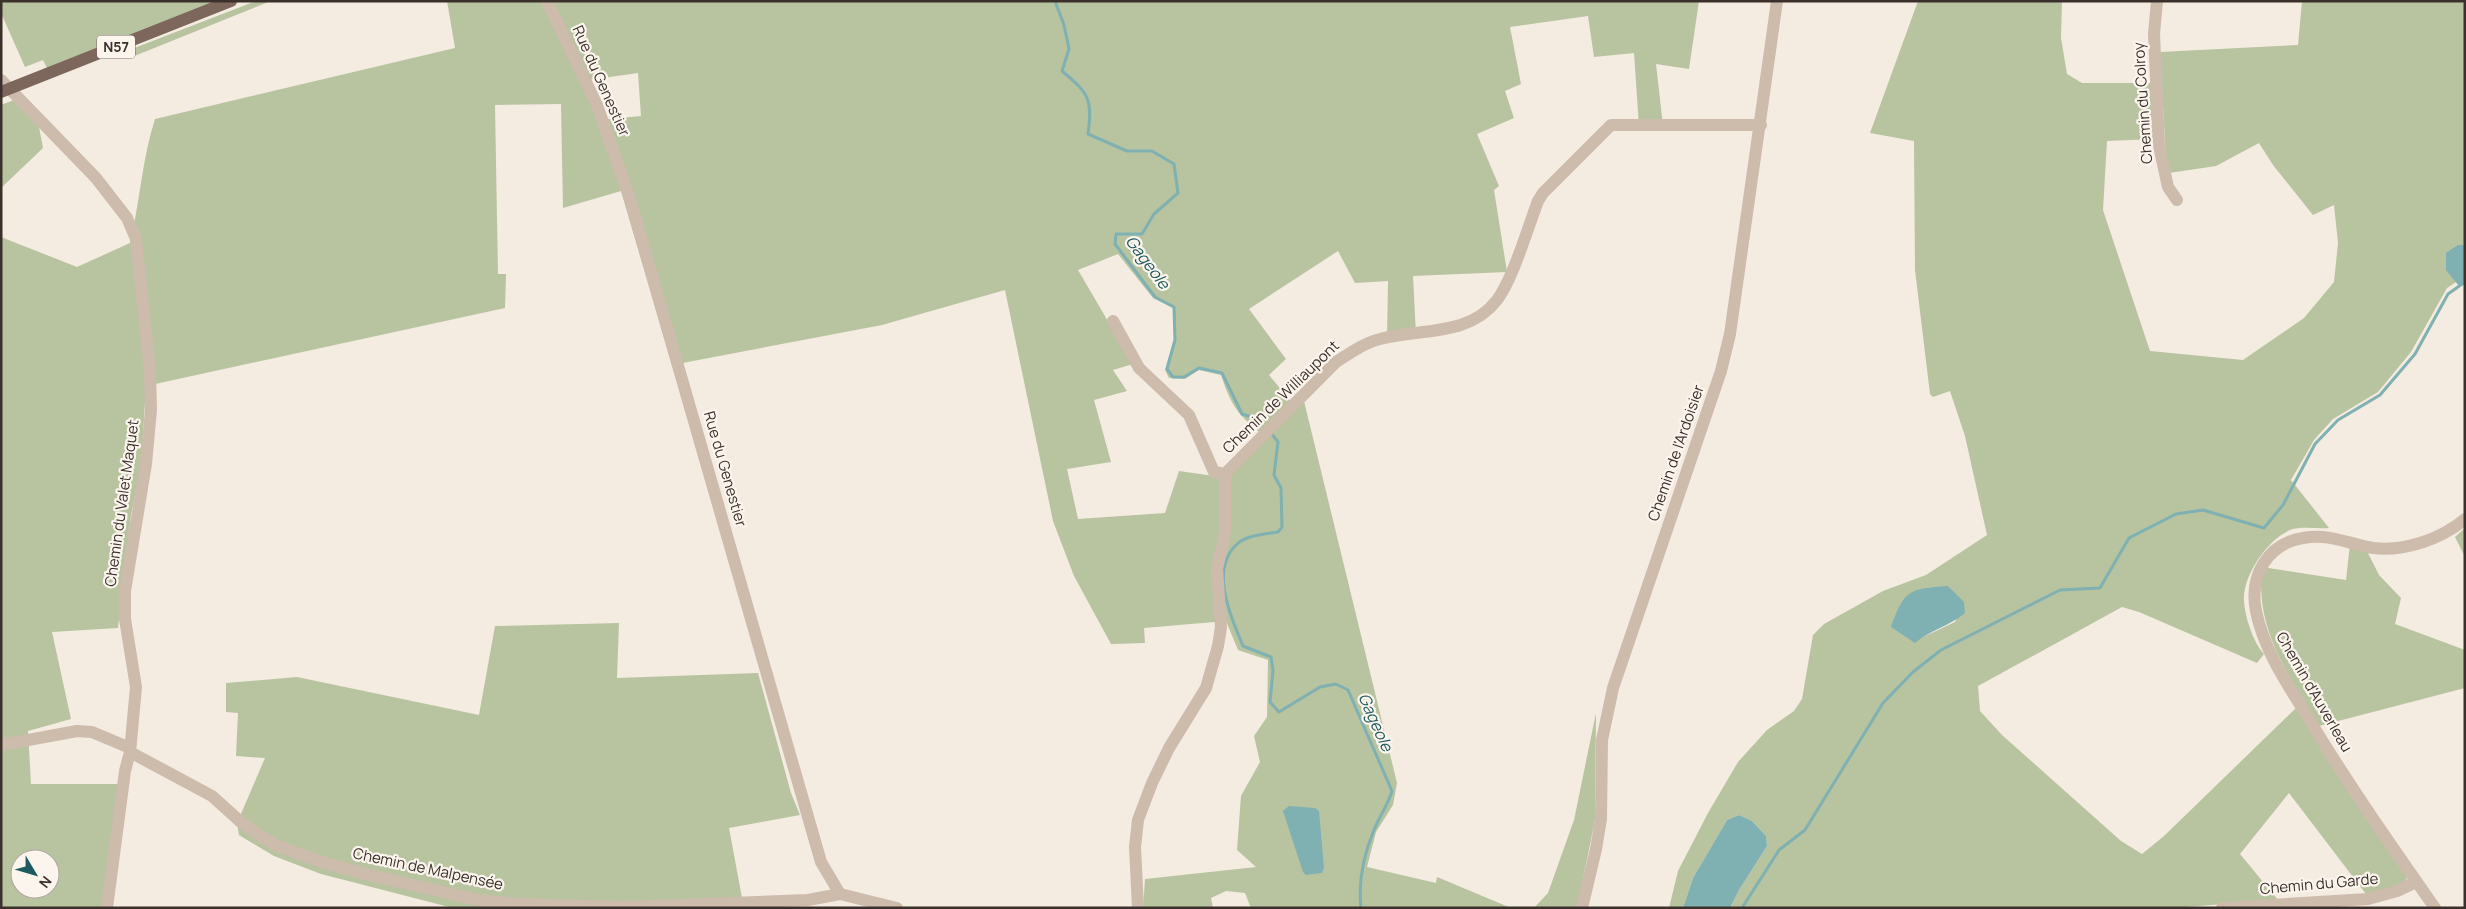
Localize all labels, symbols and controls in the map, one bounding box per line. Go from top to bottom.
street label: Rue du Genestier [568,22,636,140]
road number: N57 [97,36,135,58]
street label: Chemin du Colroy [2128,41,2157,165]
water label: Gageole [1121,231,1176,295]
street label: Chemin de Williaupont [1218,335,1344,458]
street label: Chemin de l'Ardoisier [1642,381,1709,524]
street label: Rue du Genestier [699,409,752,530]
street label: Chemin du Valet Maquet [99,418,144,588]
street label: Chemin d'Auverleau [2271,628,2357,756]
water label: Gageole [1353,689,1399,756]
street label: Chemin de Malpensée [351,842,505,895]
north arrow [10,849,60,899]
street label: Chemin du Garde [2259,868,2379,899]
text: N [35,872,56,892]

